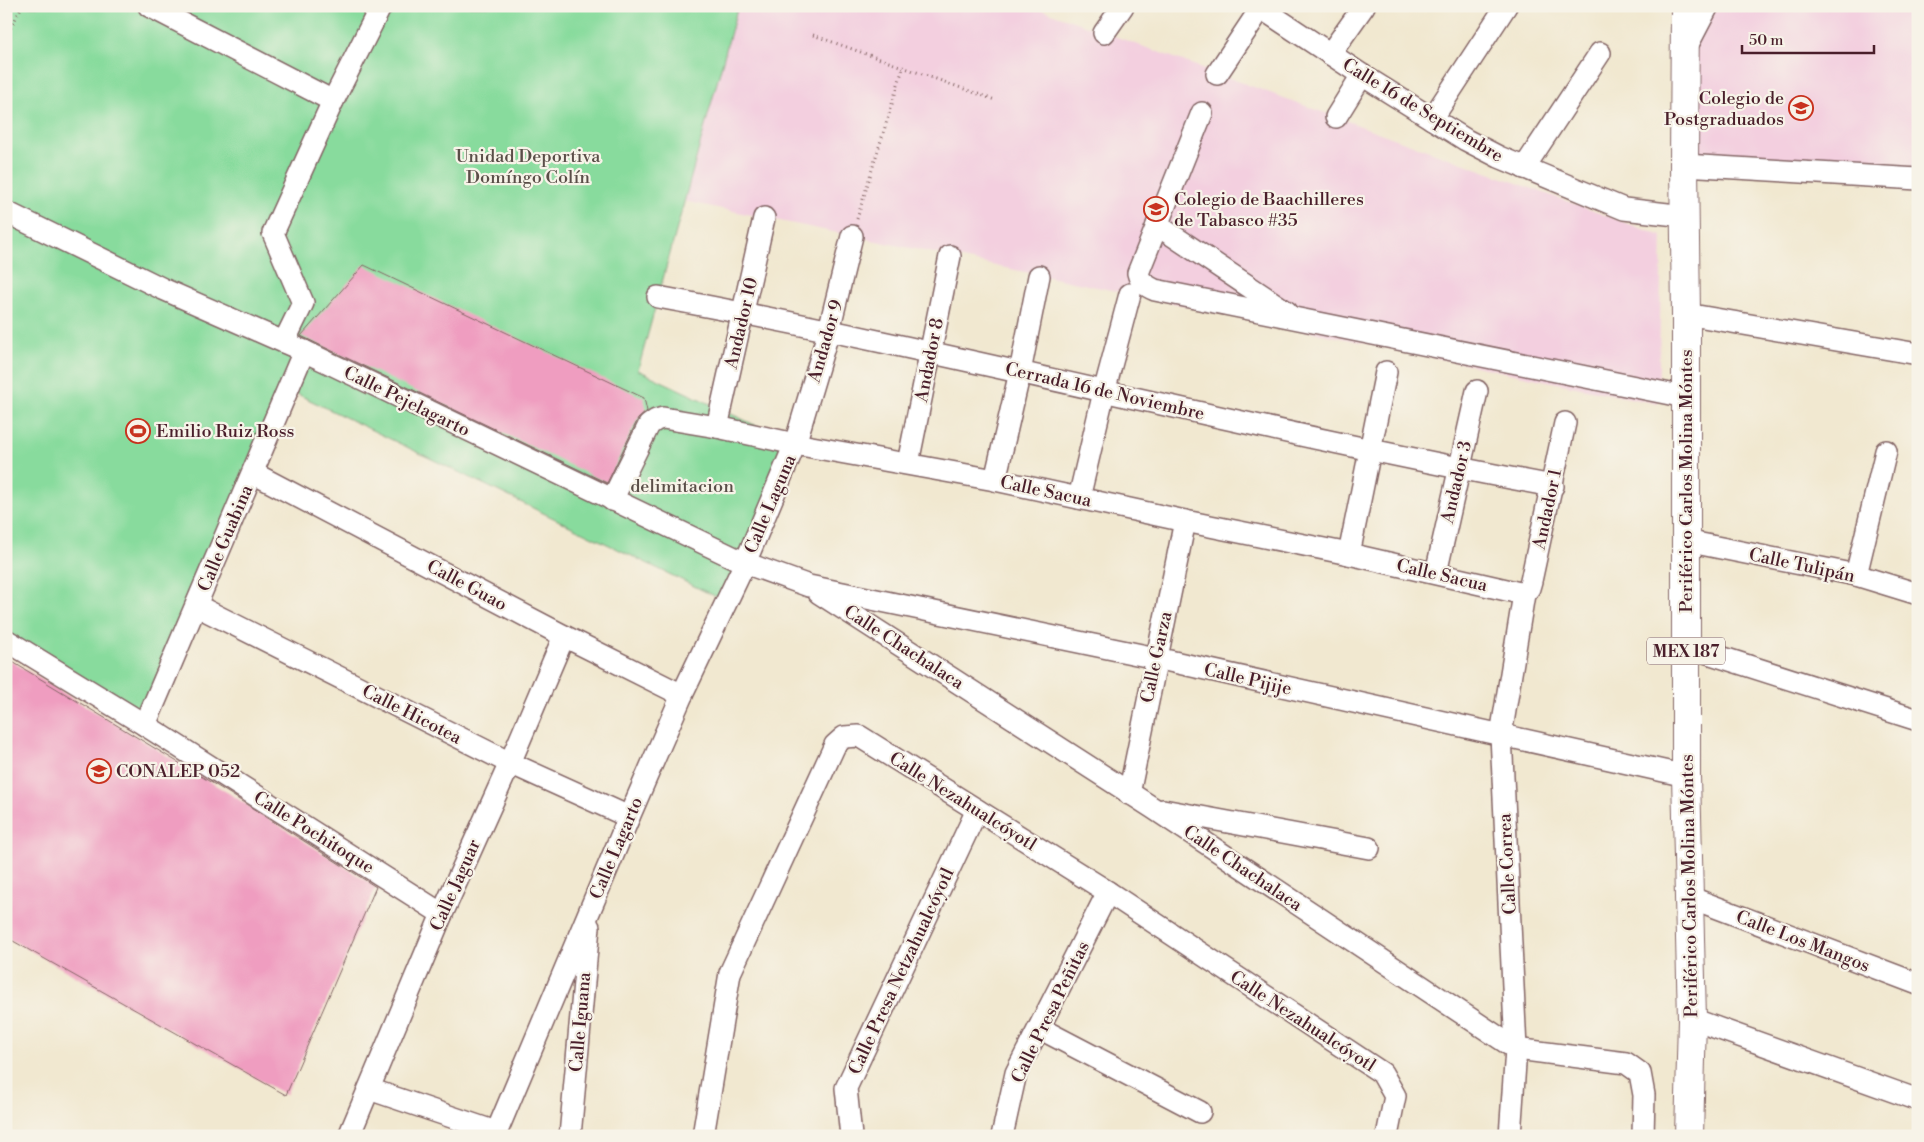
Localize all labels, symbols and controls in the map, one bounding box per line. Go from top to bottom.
scale bar [1742,22,1874,54]
text: 50 m [1749,31,1783,50]
street label: Calle 16 de Septiembre [1338,53,1507,168]
place label: Colegio de Postgraduados [1664,87,1784,131]
school or university icon: Colegio de Postgraduados [1788,95,1814,121]
park label: Unidad Deportiva Domíngo Colín [456,145,601,189]
place label: Colegio de Baachilleres de Tabasco #35 [1174,188,1364,232]
school or university icon: Colegio de Baachilleres de Tabasco #35 [1143,196,1169,222]
street label: Andador 10 [720,275,763,372]
street label: Andador 9 [802,297,848,386]
street label: Andador 8 [910,316,949,405]
street label: Periférico Carlos Molina Móntes [1675,349,1698,613]
street label: Cerrada 16 de Noviembre [1003,357,1207,426]
street label: Calle Pejelagarto [340,361,474,442]
sports icon: Emilio Ruiz Ross [125,418,151,444]
place label: Emilio Ruiz Ross [156,420,295,443]
street label: Andador 3 [1436,438,1477,527]
street label: Calle Laguna [739,450,802,557]
street label: Andador 1 [1528,466,1567,553]
street label: Calle Sacua [998,471,1095,513]
park label: delimitacion [630,475,734,498]
street label: Calle Guabina [193,481,259,595]
street label: Calle Tulipán [1747,543,1857,588]
street label: Calle Sacua [1394,554,1491,597]
street label: Calle Guao [423,555,511,616]
street label: Calle Chachalaca [839,600,969,695]
street label: Calle Garza [1136,608,1178,705]
road number: MEX 187 [1647,637,1725,664]
street label: Calle Pijije [1202,658,1294,701]
street label: Calle Hicotea [358,680,466,750]
street label: Calle Nezahualcóyotl [885,747,1041,856]
street label: Periférico Carlos Molina Móntes [1676,754,1703,1018]
school or university icon: CONALEP 052 [86,758,112,784]
place label: CONALEP 052 [116,760,240,783]
street label: Calle Pochitoque [249,786,378,879]
street label: Calle Lagarto [585,794,648,903]
street label: Calle Correa [1493,812,1522,915]
street label: Calle Chachalaca [1179,820,1307,917]
street label: Calle Jaguar [425,835,486,935]
street label: Calle Presa Netzahualcóyotl [843,864,960,1078]
street label: Calle Los Mangos [1733,905,1873,978]
street label: Calle Presa Peñitas [1006,937,1095,1087]
street label: Calle Nezahualcóyotl [1225,966,1381,1078]
street label: Calle Iguana [565,970,596,1073]

